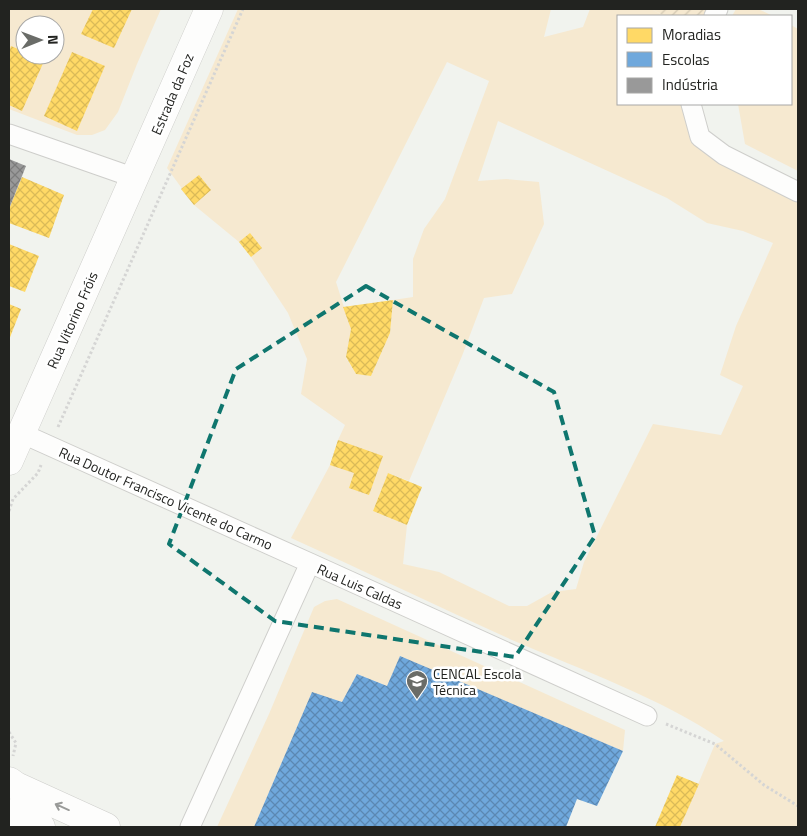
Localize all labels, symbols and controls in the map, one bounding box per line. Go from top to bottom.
north arrow [15,15,65,65]
legend [617,15,792,105]
text: Moradias [662,23,721,46]
text: N [43,35,64,45]
text: Escolas [662,48,710,71]
street label: Estrada da Foz [145,50,199,138]
text: Indústria [662,73,718,96]
street label: Rua Vitorino Fróis [41,268,103,372]
street label: Rua Doutor Francisco Vicente do Carmo [56,441,276,555]
street label: Rua Luis Caldas [314,558,406,614]
place label: CENCAL Escola Técnica [433,663,521,700]
school or university icon: CENCAL Escola Técnica [405,669,429,700]
one-way arrow [55,802,70,812]

